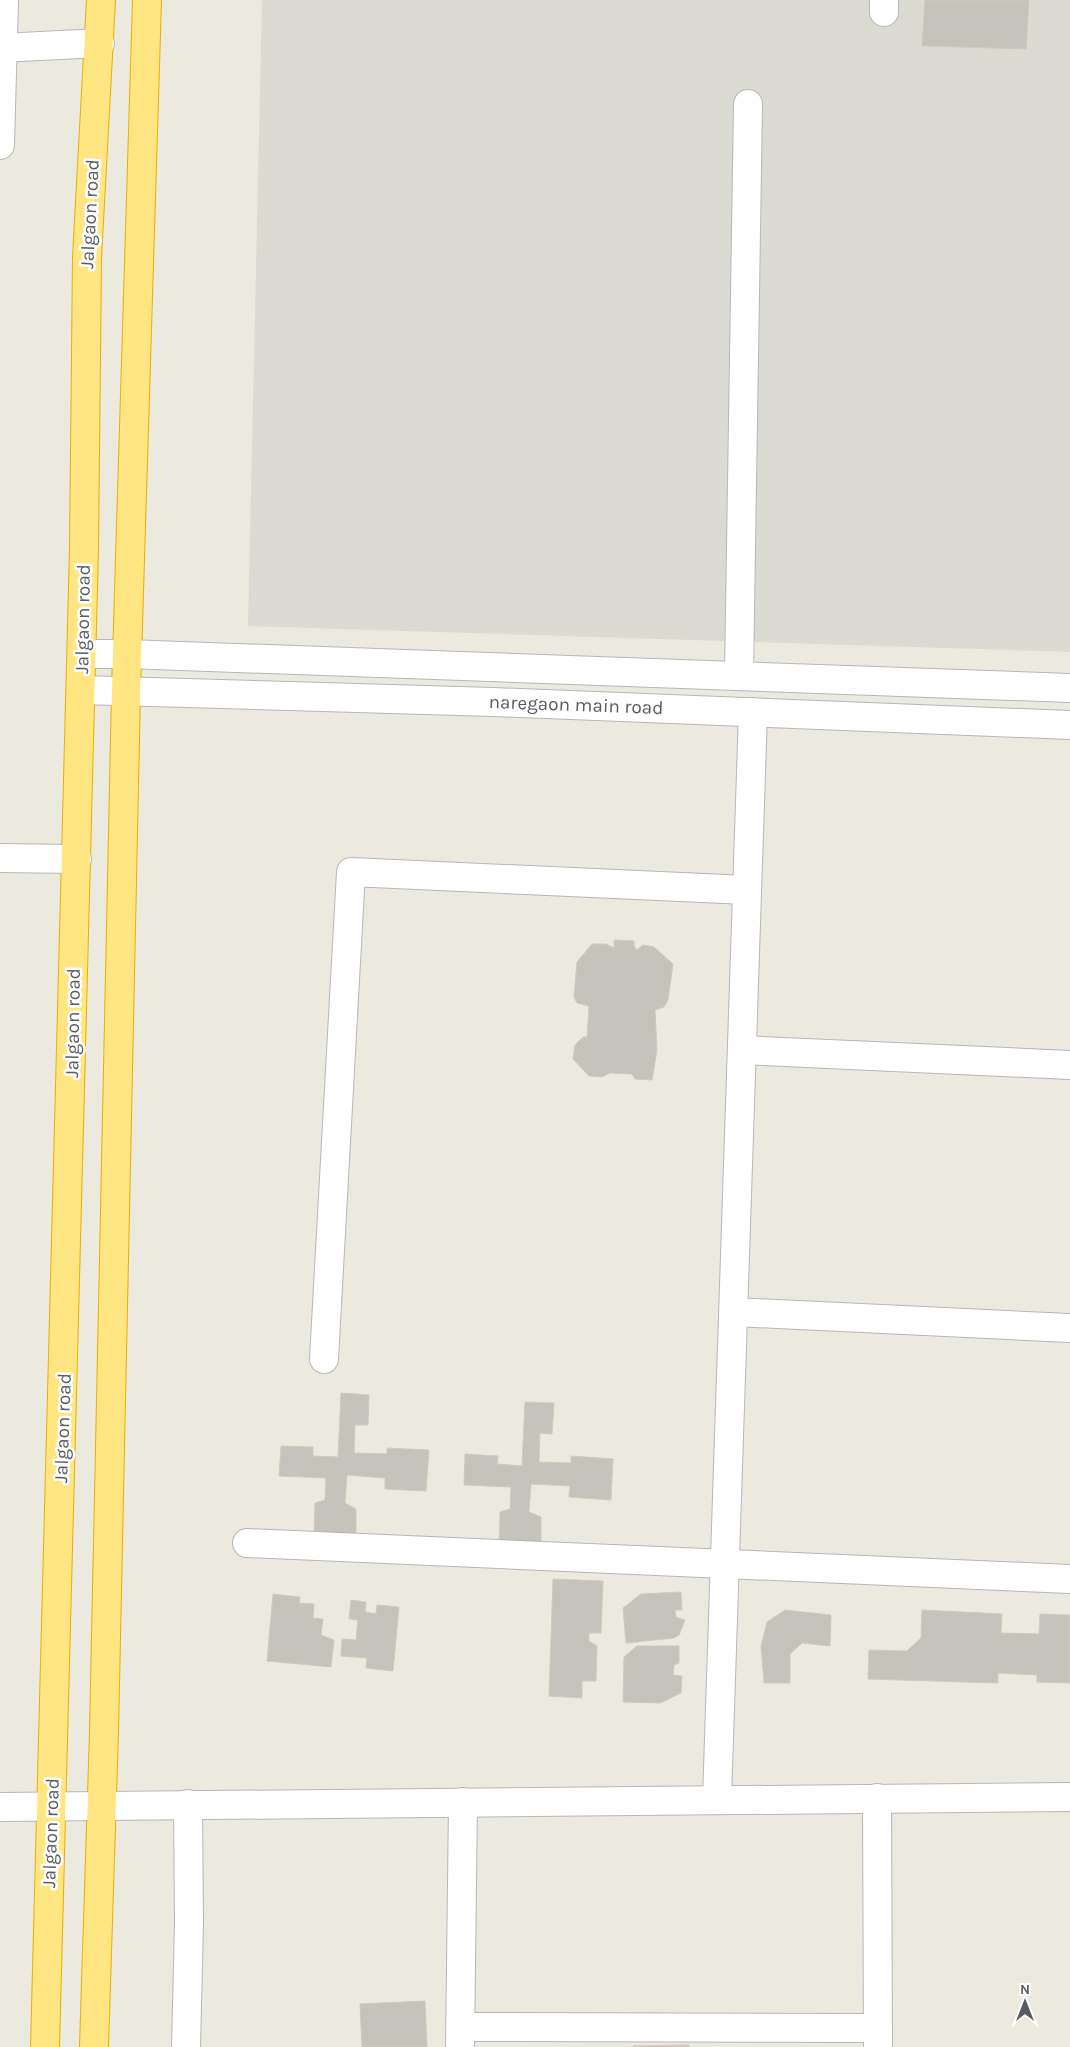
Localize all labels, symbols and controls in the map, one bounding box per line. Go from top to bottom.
street label: Jalgaon road [76,159,104,269]
street label: Jalgaon road [71,564,95,674]
street label: naregaon main road [488,691,664,719]
street label: Jalgaon road [61,968,85,1078]
street label: Jalgaon road [50,1373,76,1483]
street label: Jalgaon road [38,1778,64,1888]
north arrow [1000,1977,1050,2027]
text: N [1020,1981,1030,1998]

